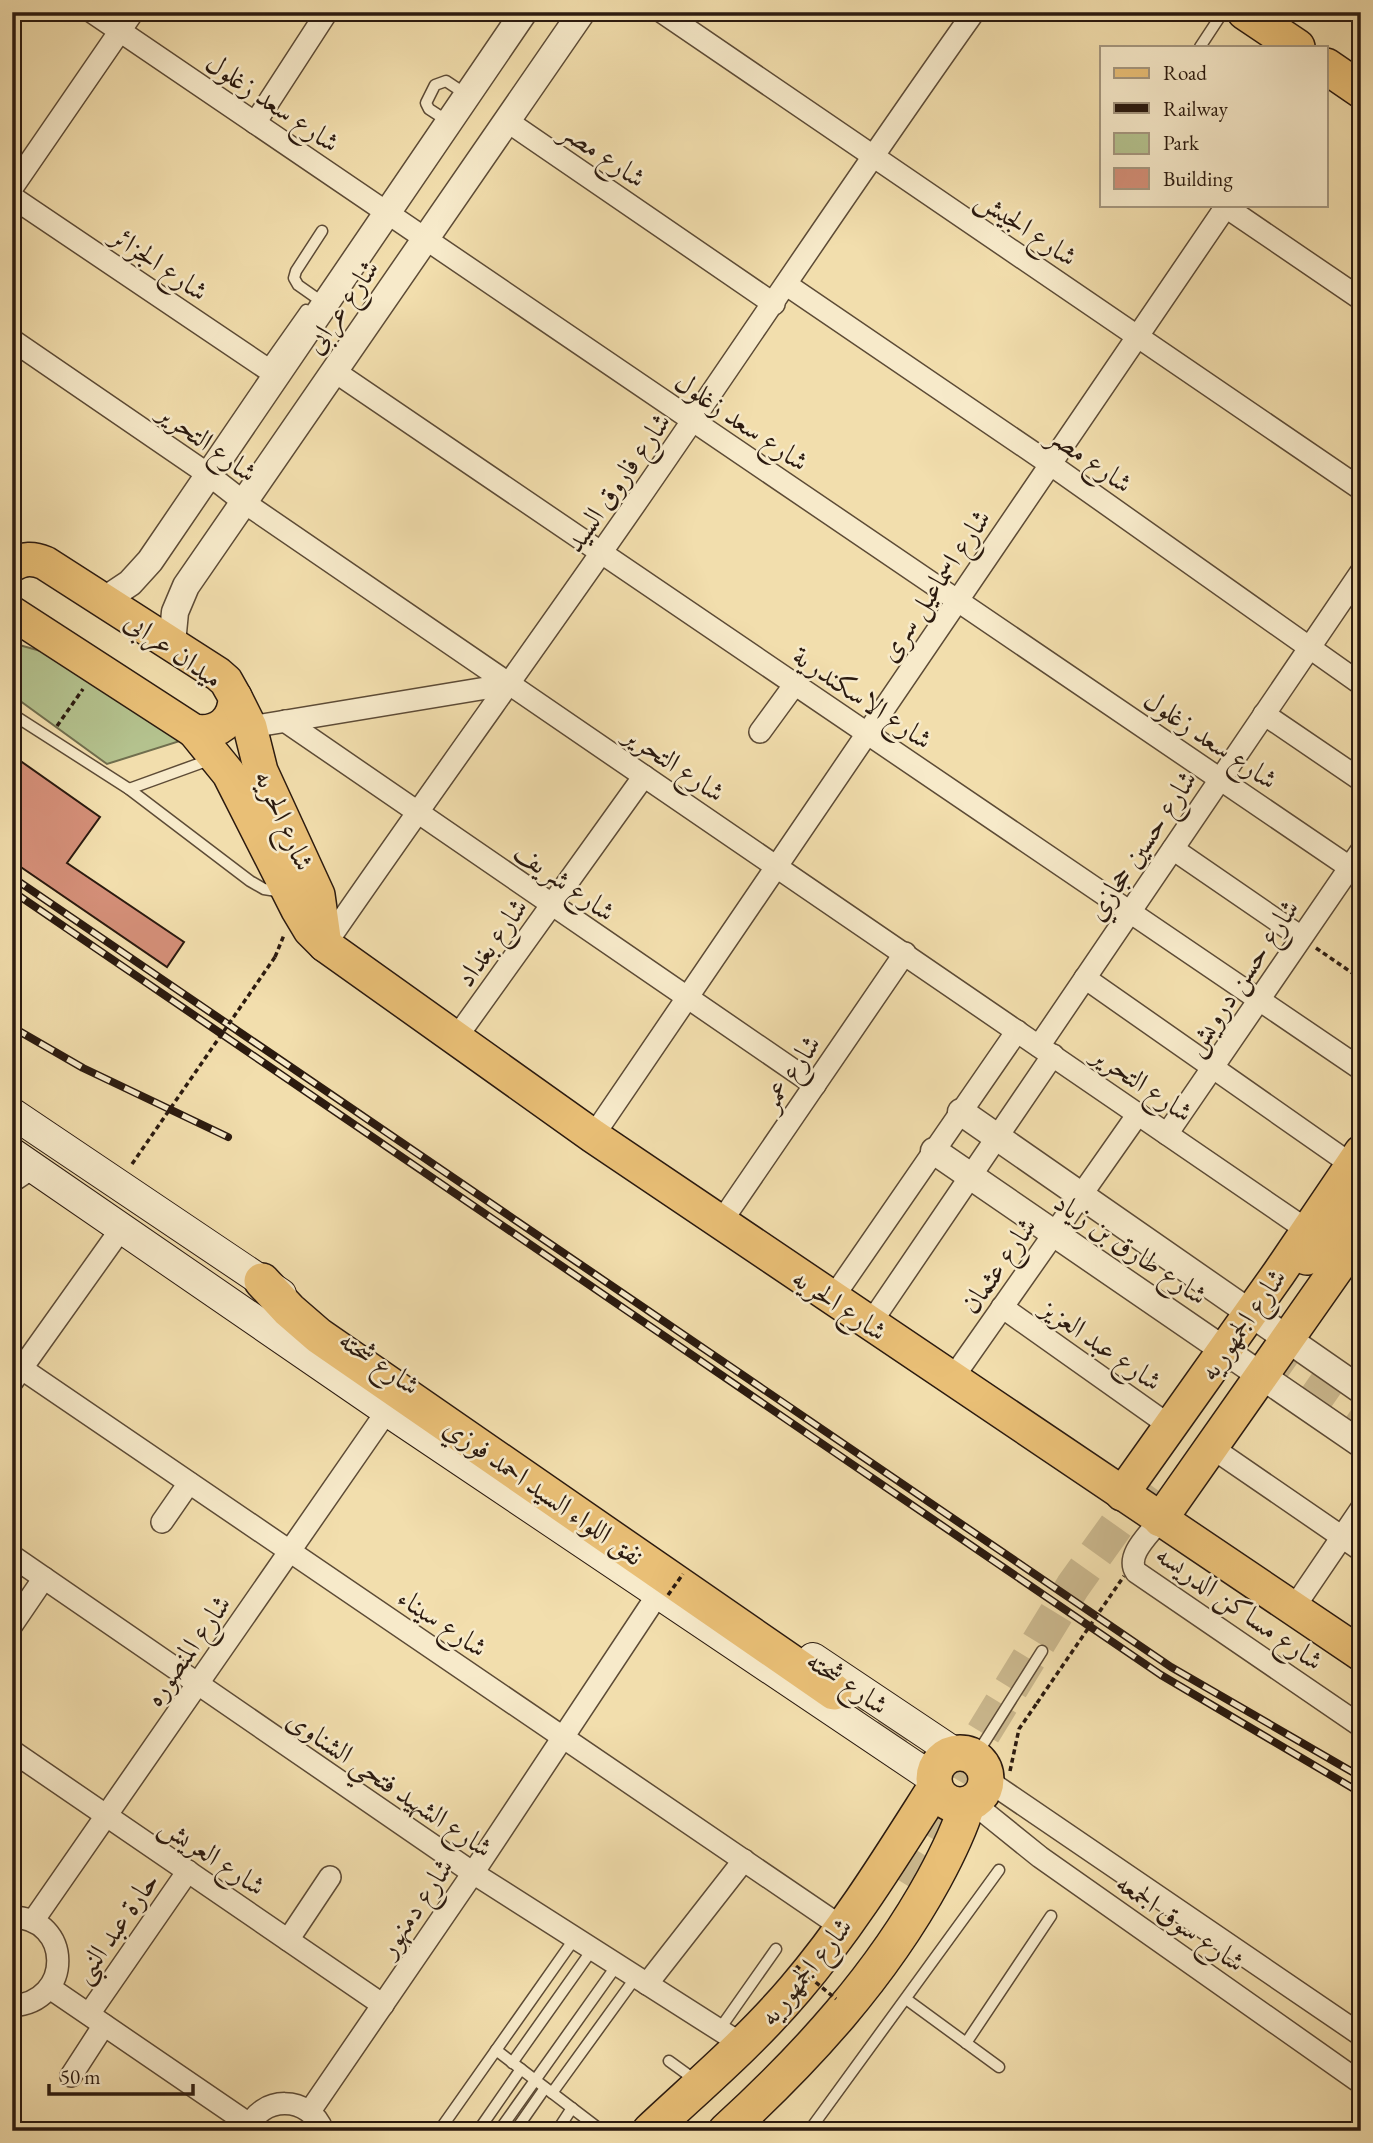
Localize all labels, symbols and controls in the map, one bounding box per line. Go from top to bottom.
street label: شارع سعد زغلول [196,44,347,165]
legend [1100,46,1328,206]
text: Road [1163,59,1207,86]
text: Railway [1163,95,1229,122]
street label: شارع مصر [549,111,653,200]
text: Park [1163,129,1200,156]
text: Building [1163,165,1233,192]
street label: شارع الجيش [966,180,1085,279]
street label: شارع الجزائر [98,216,216,314]
street label: شارع عرابى [295,252,391,364]
street label: شارع سعد زغلول [665,363,816,484]
street label: شارع التحرير [145,392,265,495]
street label: شارع فاروق السيد [556,405,683,563]
street label: شارع مصر [1036,415,1140,506]
street label: شارع اسماعيل سرى [870,502,1003,672]
street label: ميدان عرابى [117,602,230,697]
street label: شارع الاسكندرية [783,637,940,762]
street label: شارع سعد زغلول [1134,681,1285,802]
street label: شارع التحرير [612,714,732,815]
street label: شارع حسين حجازي [1077,763,1210,931]
street label: شارع الحريه [241,764,323,879]
street label: شارع شريف [504,833,623,934]
street label: شارع بغداد [447,890,540,997]
street label: شارع حسن درويش [1175,892,1312,1066]
street label: شارع عمر [750,1027,833,1123]
street label: شارع التحرير [1080,1034,1200,1135]
street label: شارع طارق بن زياد [1044,1183,1215,1318]
street label: شارع عثمان [952,1210,1049,1324]
street label: شارع الحريه [782,1259,894,1354]
street label: شارع الجمهوريه [1190,1261,1299,1391]
street label: شارع عبد العزيز [1029,1287,1170,1404]
street label: شارع شحته [329,1321,428,1408]
street label: نفق اللواء السيد احمد فوزي [434,1409,651,1578]
street label: شارع مساكن الدريسه [1146,1536,1331,1683]
street label: شارع سيناء [388,1579,495,1670]
street label: شارع المنصوره [135,1587,243,1716]
street label: شارع شحته [797,1642,896,1727]
street label: شارع الشهيد فتحي الشناوى [275,1701,500,1873]
street label: شارع العريش [150,1806,273,1909]
street label: شارع دمنهور [367,1851,466,1969]
street label: حارة عبد النبى [64,1864,170,1992]
street label: شارع سوق الجمعه [1106,1864,1253,1985]
street label: شارع الجمهوريه [750,1909,864,2036]
scale bar [49,2052,192,2096]
text: 50 m [60,2063,101,2090]

